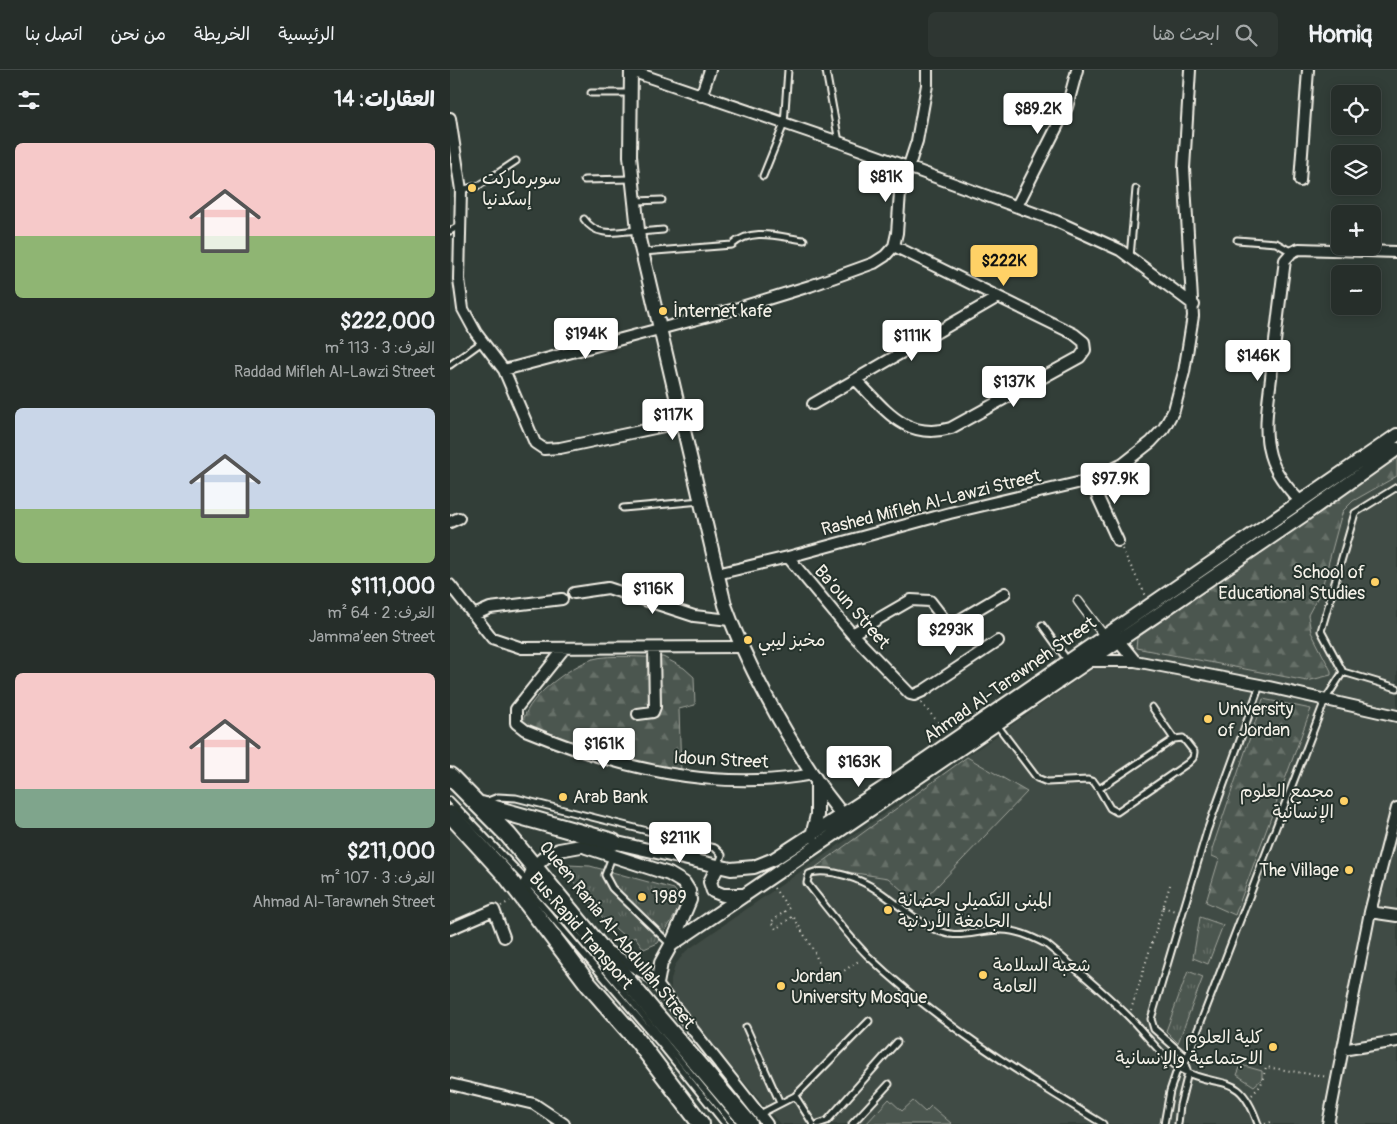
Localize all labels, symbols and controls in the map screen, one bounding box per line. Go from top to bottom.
search box [928,12,1278,57]
text: Homiq [1308,20,1372,49]
icon: search [1232,21,1260,49]
text: ابحث هنا [1152,22,1220,46]
text: اتصل بنا [25,23,83,46]
text: من نحن [111,23,166,46]
text: الخريطة [194,23,250,46]
text: الرئيسية [278,23,335,46]
map controls [1331,85,1381,315]
button: locate [1331,85,1381,135]
icon: filters [15,86,43,114]
text: العقارات: 14 [334,86,435,113]
pin: $89.2K [997,92,1079,135]
text: $89.2K [1014,99,1062,119]
button: layers [1331,145,1381,195]
pin: $81K [856,160,916,203]
place label: سوبرماركت إسكدنيا [482,167,561,211]
text: $81K [870,167,902,187]
icon: home [180,176,270,266]
marker: سوبرماركت إسكدنيا [466,182,478,194]
button: + [1331,205,1381,255]
pin: $222K [969,244,1039,287]
text: $222K [981,251,1027,271]
button: − [1331,265,1381,315]
place label: İnternet kafe [673,300,772,323]
marker: İnternet kafe [657,305,669,317]
text: $222,000 [340,308,435,335]
pin: $194K [551,318,621,360]
pin: $111K [877,320,947,362]
text: $194K [565,324,607,344]
text: $111K [893,326,931,346]
text: الغرف: 3 · 113 m² [325,338,435,358]
pin: $146K [1223,340,1293,382]
text: $146K [1236,346,1280,366]
text: Raddad Mifleh Al-Lawzi Street [234,362,435,382]
pin: $137K [979,366,1049,408]
text: $137K [993,372,1035,392]
pin: $117K [638,398,708,441]
text: $117K [653,405,693,425]
icon: home [180,441,270,531]
pin: $97.9K [1074,462,1156,505]
street label: Rashed Mifleh Al-Lawzi Street [819,464,1044,541]
text: $97.9K [1092,469,1138,489]
street label: Ba’oun Street [809,560,895,655]
place label: School of Educational Studies [1218,561,1366,605]
pin: $116K [618,572,688,615]
text: $111,000 [351,573,435,600]
marker: School of Educational Studies [1369,576,1381,588]
text: $116K [633,579,673,599]
text: الغرف: 2 · 64 m² [328,603,435,623]
street label: Ahmad Al-Tarawneh Street [919,611,1101,748]
pin: $293K [916,614,986,656]
text: $293K [929,620,973,640]
text: Jamma’een Street [309,627,435,647]
place label: مخبز ليبي [758,629,825,656]
marker: مخبز ليبي [742,634,754,646]
place label: University of Jordan [1218,698,1294,742]
icon: home [180,706,270,796]
marker: University of Jordan [1202,713,1214,725]
pin: $161K [569,728,639,770]
text: $161K [584,734,624,754]
street label: Idoun Street [673,746,770,774]
pin: $163K [824,746,894,788]
text: $163K [838,752,880,772]
place label: مجمع العلوم الإنسانية [1240,780,1334,824]
place label: Arab Bank [573,786,648,809]
marker: Arab Bank [557,791,569,803]
marker: مجمع العلوم الإنسانية [1338,795,1350,807]
pin: $211K [645,822,715,864]
text: $211K [660,828,700,848]
street label: Queen Rania Al-Abdullah Street [534,836,701,1034]
text: $211,000 [347,838,435,865]
place label: The Village [1259,859,1339,882]
marker: The Village [1343,864,1355,876]
text: الغرف: 3 · 107 m² [320,868,435,888]
street label: Bus Rapid Transport [524,868,639,995]
place label: 1989 [652,886,687,909]
place label: المبنى التكميلي لحضانة الجامغة الأردنية [898,889,1052,933]
marker: 1989 [636,891,648,903]
text: Ahmad Al-Tarawneh Street [253,892,435,912]
marker: المبنى التكميلي لحضانة الجامغة الأردنية [882,904,894,916]
place label: شعبة السلامة العامة [993,954,1091,998]
place label: Jordan University Mosque [791,965,927,1009]
marker: شعبة السلامة العامة [977,969,989,981]
marker: Jordan University Mosque [775,980,787,992]
place label: كلية العلوم الاجتماعية والإنسانية [1115,1026,1263,1070]
marker: كلية العلوم الاجتماعية والإنسانية [1267,1041,1279,1053]

